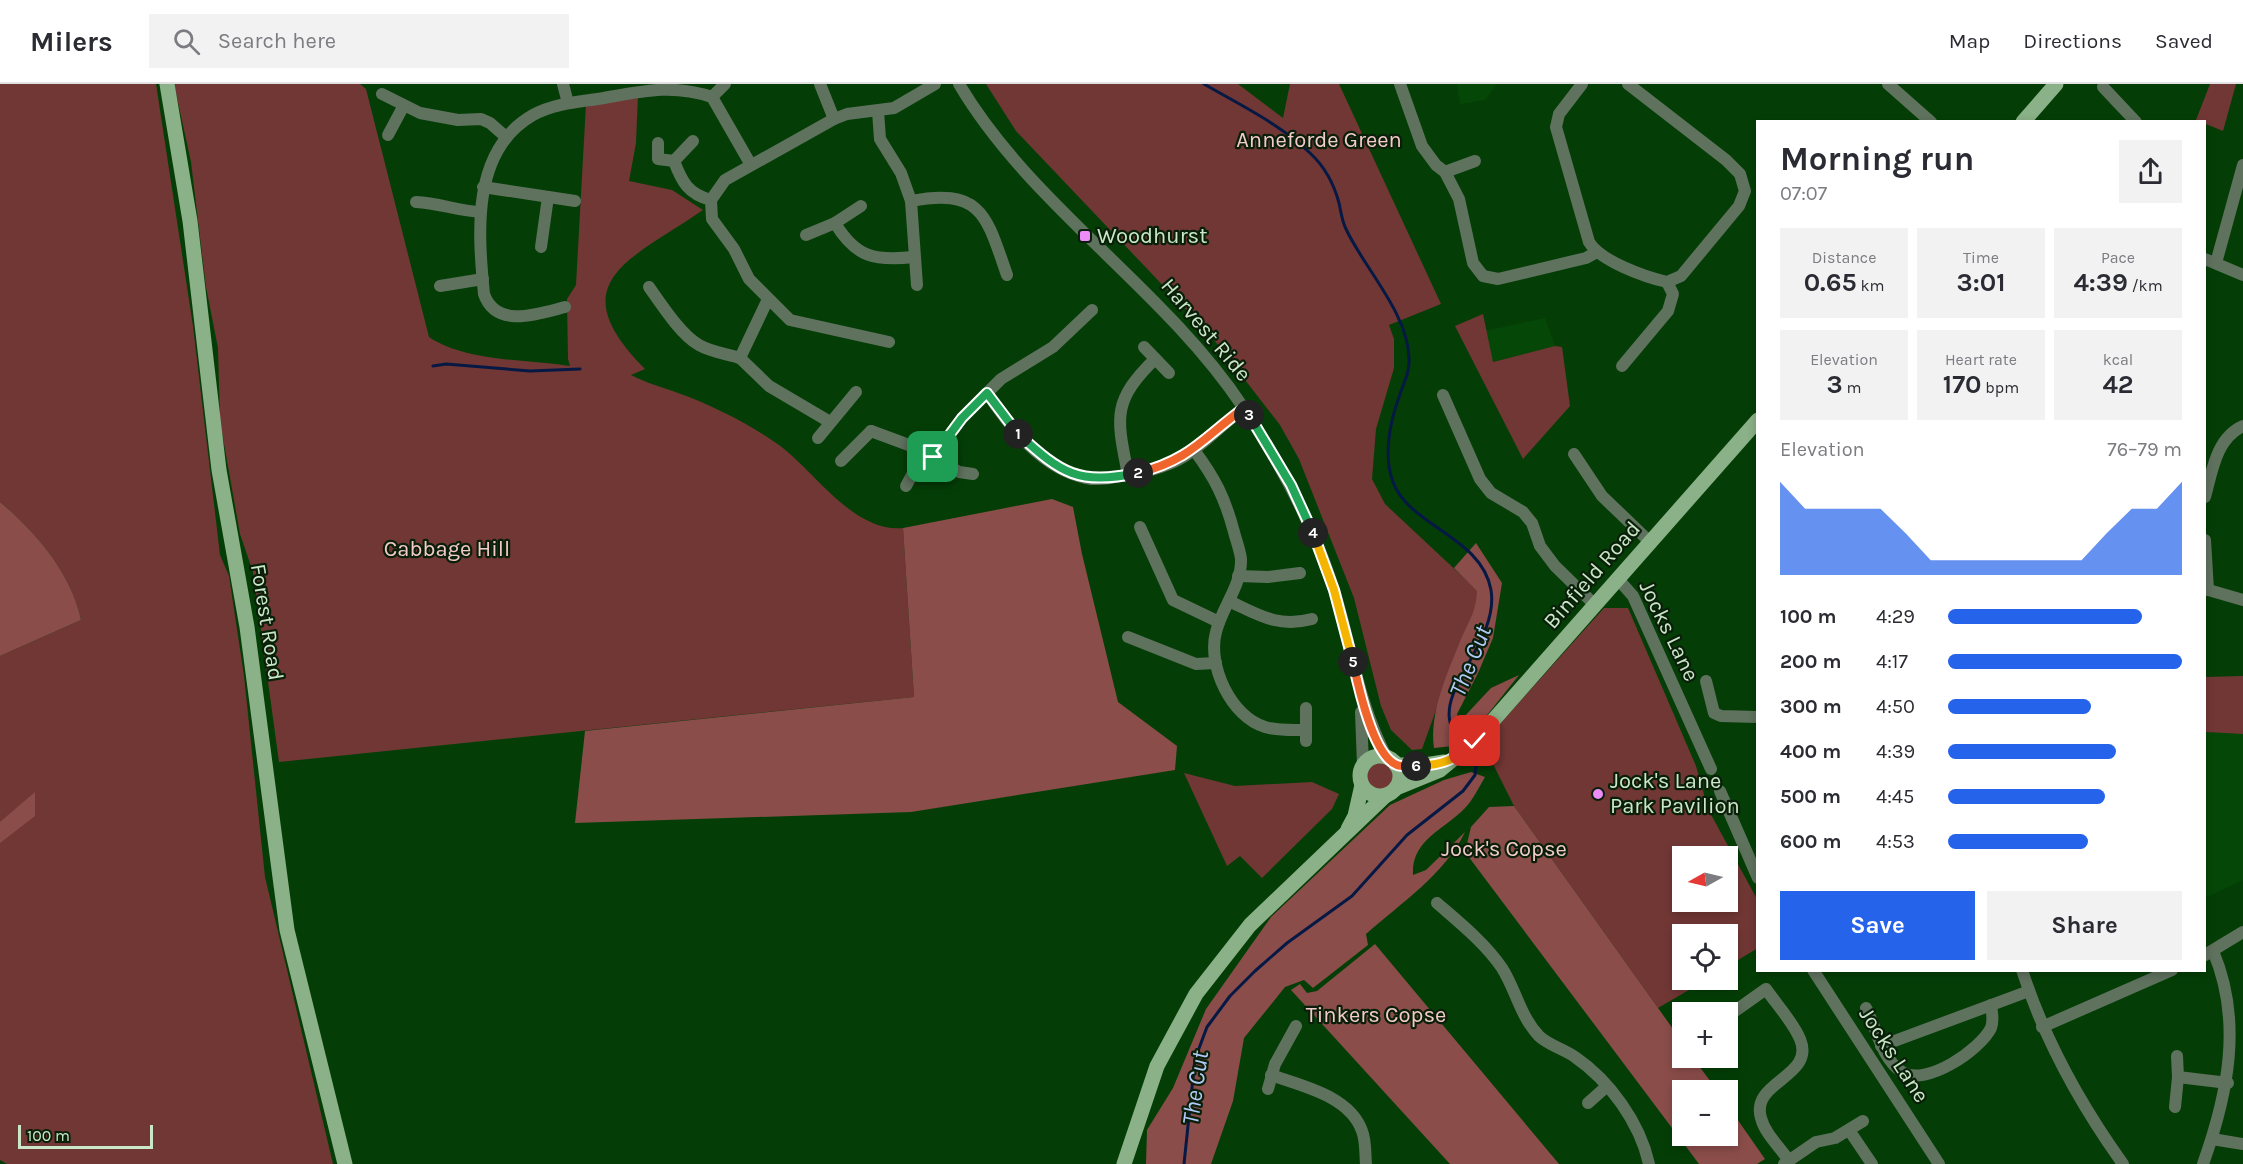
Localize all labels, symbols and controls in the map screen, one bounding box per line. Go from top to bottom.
search box [149,14,569,68]
text: Milers [30,25,113,58]
icon: search [170,25,203,58]
text: Search here [218,28,336,54]
text: Map [1949,29,1990,53]
text: Directions [2023,29,2122,53]
text: Saved [2155,29,2213,53]
park label: Anneforde Green [1236,127,1402,153]
text: Morning run [1780,140,1974,178]
button: share [2119,140,2182,203]
text: 07:07 [1780,182,1827,205]
place label: Woodhurst [1097,223,1207,249]
marker: Woodhurst [1078,229,1092,243]
text: Distance [1812,248,1876,267]
text: Time [1963,248,1999,267]
text: Pace [2101,248,2135,267]
text: 0.65 [1804,267,1857,298]
text: 3:01 [1957,267,2005,298]
text: 4:39 [2073,267,2128,298]
street label: Harvest Ride [1155,273,1257,387]
text: km [1857,276,1884,295]
text: /km [2128,276,2163,295]
text: Elevation [1810,350,1878,369]
text: Heart rate [1945,350,2017,369]
text: kcal [2103,350,2133,369]
text: 3 [1827,369,1843,400]
text: 170 [1943,369,1982,400]
text: 42 [2102,369,2134,400]
text: m [1843,378,1861,397]
text: bpm [1982,378,2019,397]
pin: 3 [1234,400,1264,430]
text: 3 [1244,405,1254,424]
pin: 1 [1003,419,1033,449]
text: 1 [1015,424,1021,443]
pin [907,431,958,482]
text: Elevation [1780,438,1865,461]
text: 76–79 m [2107,438,2182,461]
icon: arrive [916,440,949,473]
pin: 2 [1123,458,1153,488]
text: 2 [1133,463,1143,482]
street label: Binfield Road [1538,516,1646,634]
pin: 4 [1298,518,1328,548]
text: 4 [1308,523,1318,542]
park label: Cabbage Hill [384,536,510,562]
street label: Forest Road [245,562,289,682]
street label: Jocks Lane [1634,577,1704,685]
text: 100 m [1780,605,1836,628]
text: 4:29 [1876,605,1915,628]
water label: The Cut [1443,620,1497,701]
pin: 5 [1338,647,1368,677]
text: 200 m [1780,650,1841,673]
text: 4:17 [1876,650,1908,673]
text: 5 [1348,652,1358,671]
text: 300 m [1780,695,1842,718]
text: 4:50 [1876,695,1915,718]
pin [1449,715,1500,766]
icon: check [1458,724,1491,757]
text: 400 m [1780,740,1841,763]
text: 4:39 [1876,740,1915,763]
pin: 6 [1401,751,1431,781]
text: 6 [1411,756,1421,775]
place label: Jock's Lane Park Pavilion [1610,768,1740,819]
text: 500 m [1780,785,1841,808]
text: 4:45 [1876,785,1914,808]
marker: Jock's Lane Park Pavilion [1591,787,1605,801]
text: 600 m [1780,830,1841,853]
text: 4:53 [1876,830,1915,853]
park label: Jock's Copse [1441,836,1567,862]
north arrow [1672,846,1738,912]
map controls [1672,846,1738,1146]
button: Save [1780,891,1975,960]
button: Share [1987,891,2182,960]
button: locate [1672,924,1738,990]
park label: Tinkers Copse [1306,1002,1446,1028]
button: + [1672,1002,1738,1068]
street label: Jocks Lane [1854,1002,1934,1108]
water label: The Cut [1176,1048,1214,1127]
button: − [1672,1080,1738,1146]
scale bar [18,1122,153,1150]
text: 100 m [27,1126,70,1145]

